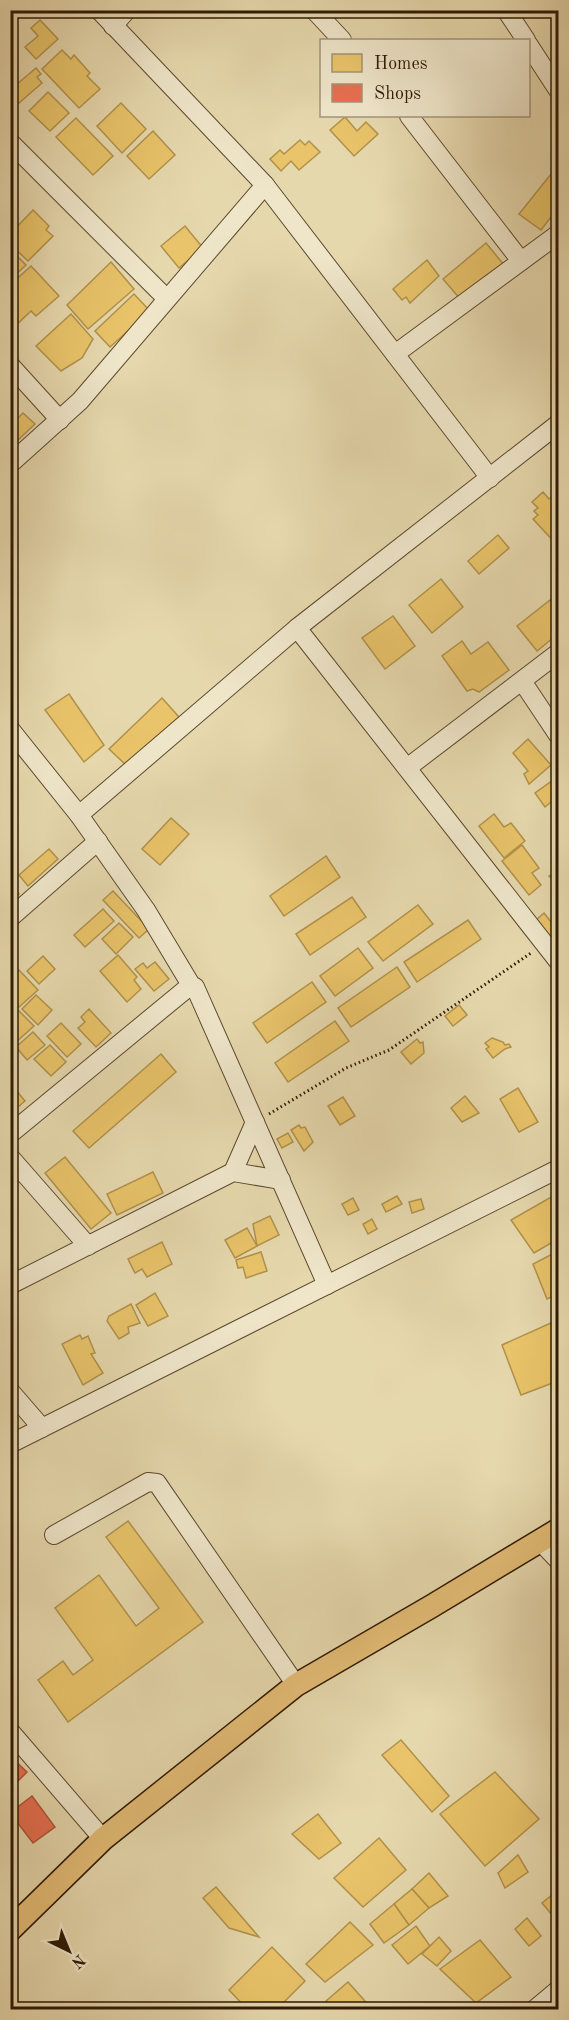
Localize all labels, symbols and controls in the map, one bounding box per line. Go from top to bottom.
legend [320,39,530,117]
text: Homes [374,55,428,73]
text: Shops [374,85,421,103]
north arrow [39,1921,99,1981]
text: N [67,1950,88,1971]

